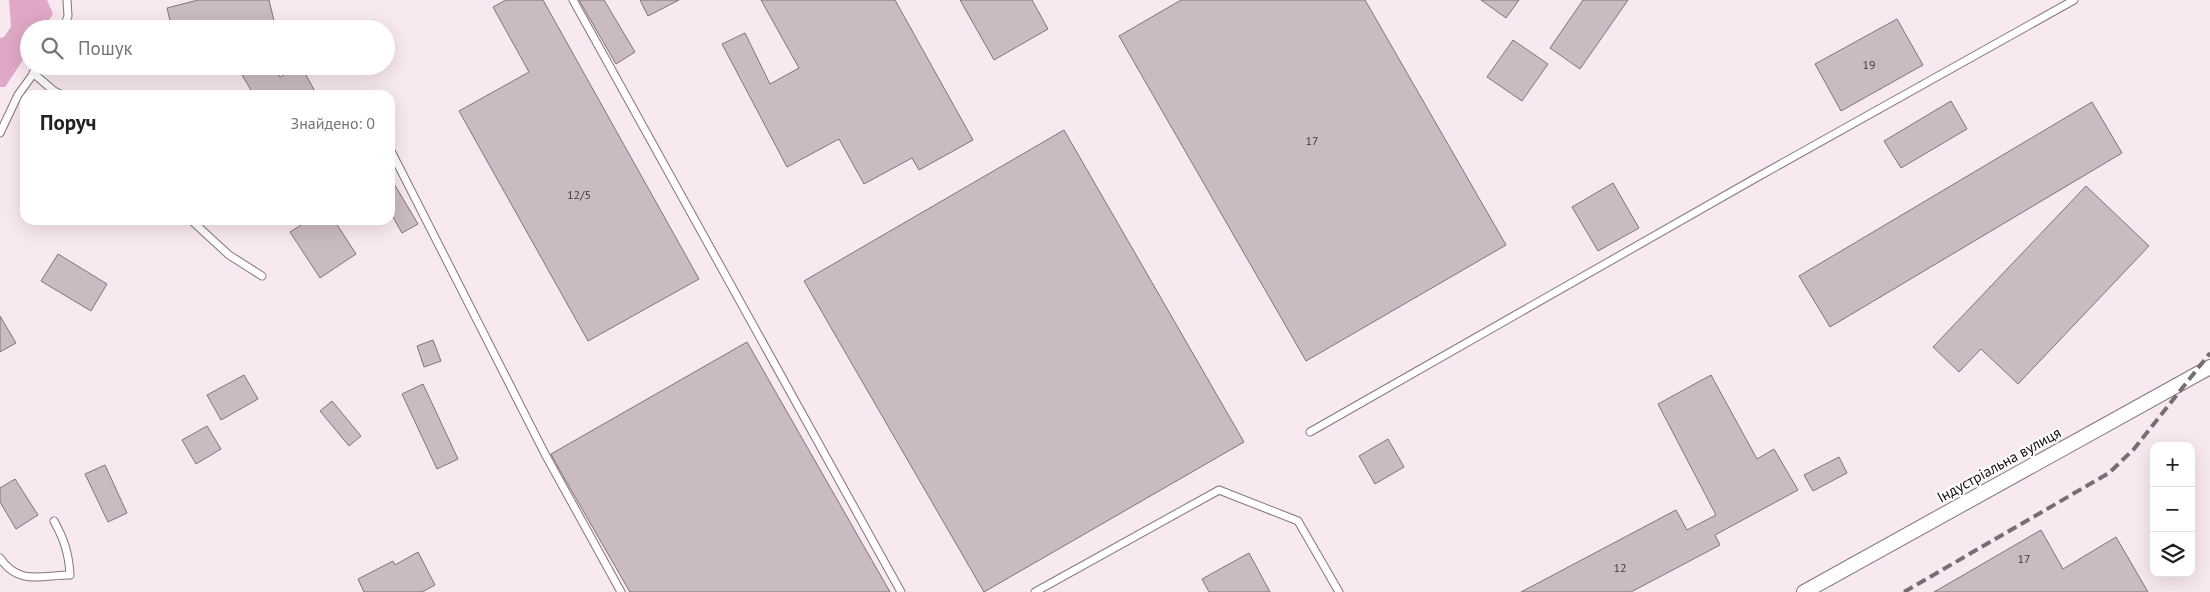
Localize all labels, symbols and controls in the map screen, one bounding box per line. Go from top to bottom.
search box [20,20,395,75]
icon: search [38,34,66,62]
text: Пошук [78,36,133,60]
house number: 19 [1862,57,1876,72]
text: Поруч [40,109,96,136]
text: Знайдено: 0 [291,113,375,133]
house number: 17 [1305,133,1319,148]
house number: 12/5 [567,187,591,202]
street label: Індустріальна вулиця [1933,423,2064,507]
map controls [2150,442,2195,577]
button: + [2150,442,2195,487]
button: − [2150,487,2195,532]
button: layers [2150,532,2195,577]
house number: 17 [2017,551,2031,566]
house number: 12 [1613,560,1627,575]

